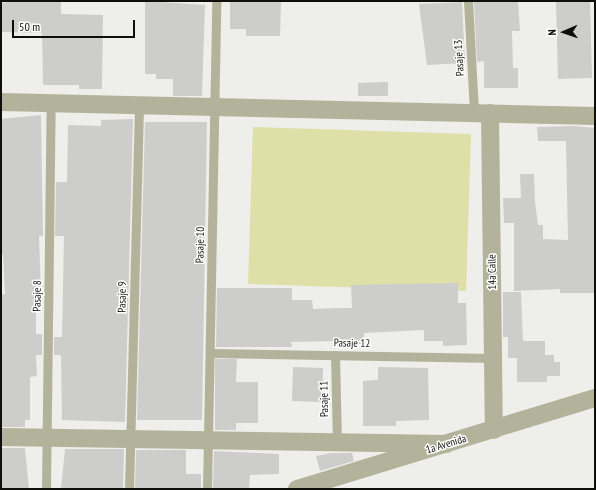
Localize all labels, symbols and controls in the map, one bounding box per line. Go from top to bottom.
scale bar [14,12,137,38]
north arrow [544,12,584,52]
text: 50 m [19,19,40,34]
text: N [545,29,559,36]
street label: Pasaje 13 [451,40,467,76]
street label: Pasaje 10 [193,227,207,263]
street label: 14a Calle [485,254,499,290]
street label: Pasaje 8 [30,280,44,312]
street label: Pasaje 9 [115,281,129,313]
street label: Pasaje 12 [334,336,370,350]
street label: Pasaje 11 [317,381,331,417]
street label: 1a Avenida [424,432,468,456]

